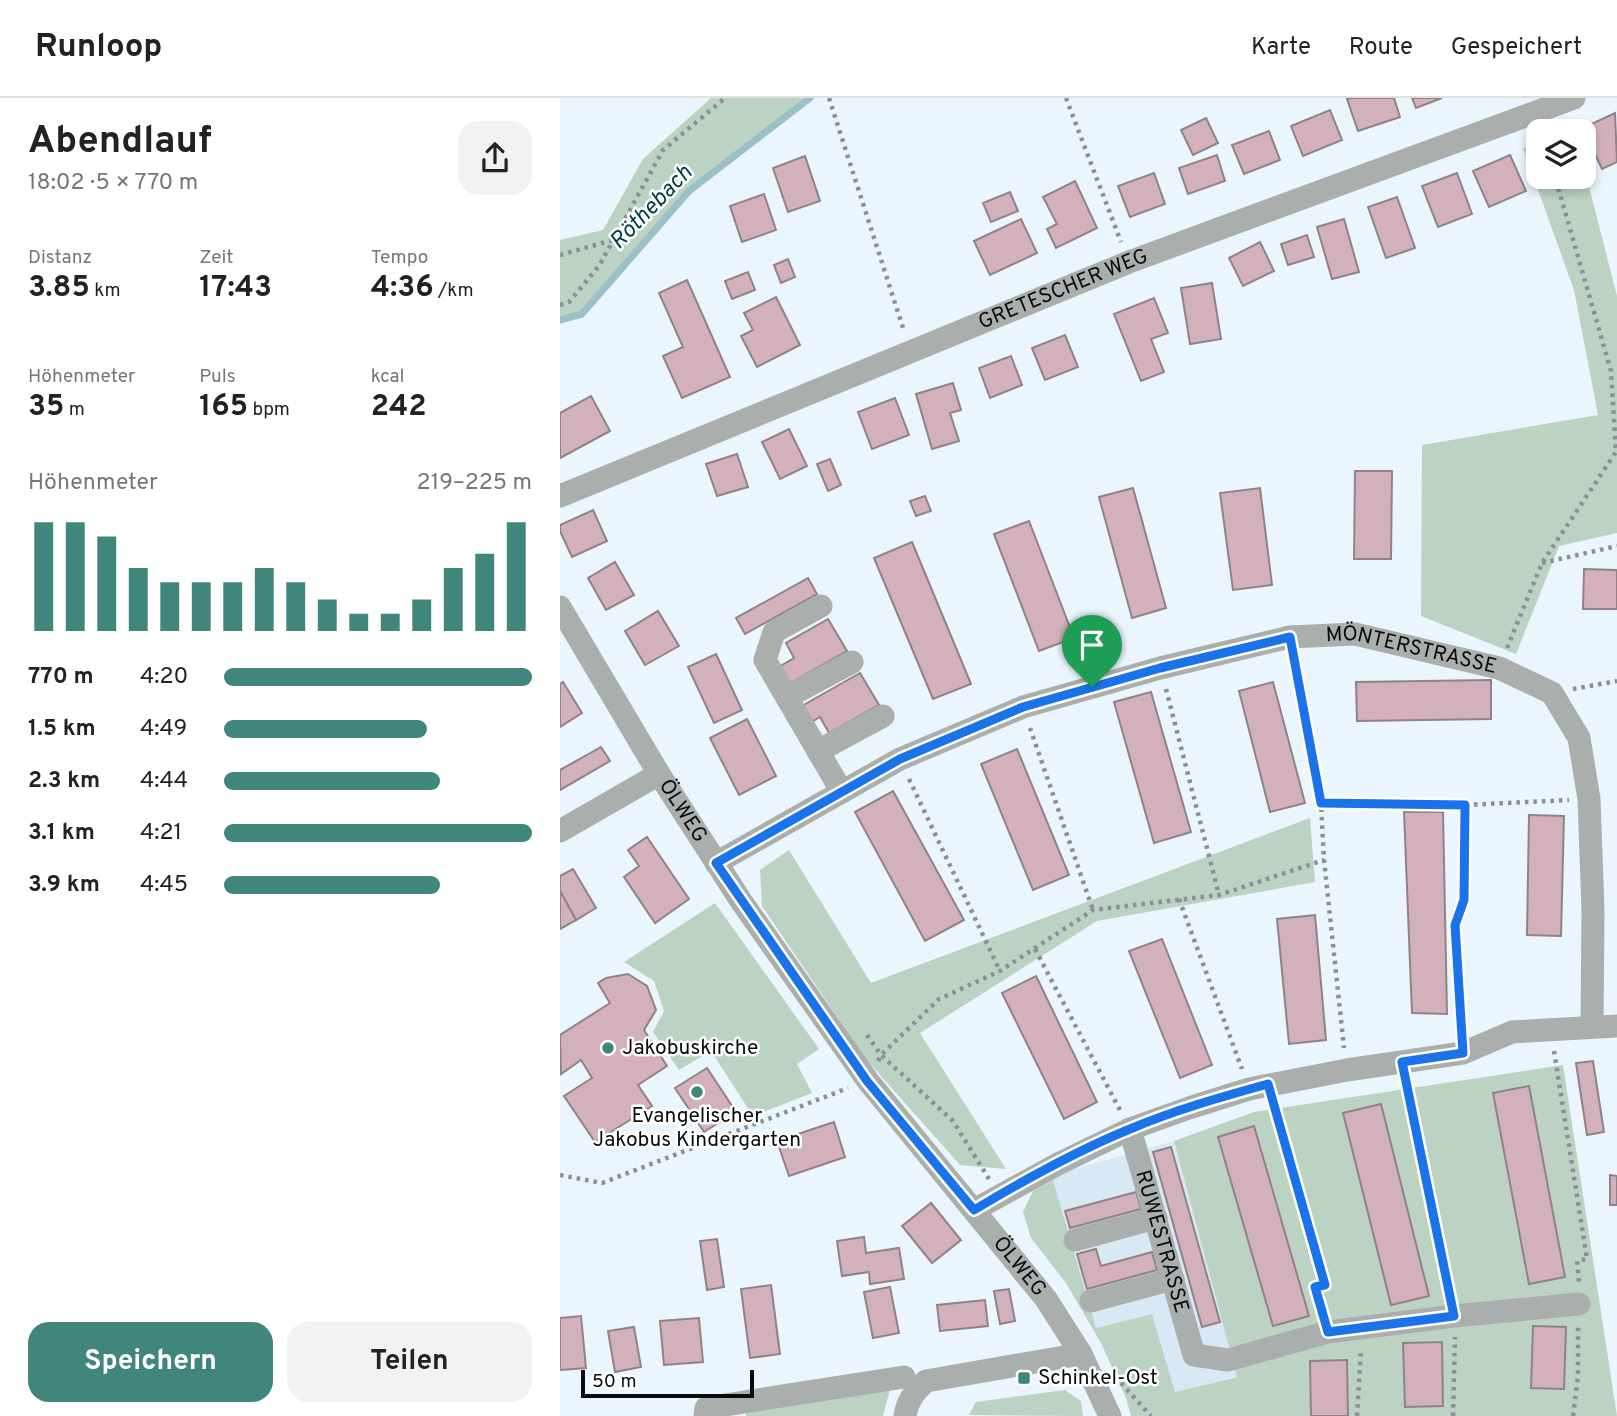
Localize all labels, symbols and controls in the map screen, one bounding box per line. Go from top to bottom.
text: Runloop [35,27,162,69]
text: Karte [1251,33,1311,63]
text: Route [1349,33,1413,63]
text: Gespeichert [1451,33,1582,63]
text: Abendlauf [28,118,212,167]
map controls [1526,119,1596,189]
button: layers [1526,119,1596,189]
button: share [458,121,532,195]
water label: Röthebach [604,159,700,256]
text: 18:02 · 5 × 770 m [28,169,198,198]
street label: GRETESCHER WEG [974,243,1152,336]
text: Distanz [28,246,92,270]
text: Zeit [199,246,234,270]
text: Tempo [371,246,428,270]
text: 3.85 [28,270,90,307]
text: 17:43 [199,270,272,307]
text: 4:36 [371,270,434,307]
text: km [90,279,121,303]
text: /km [434,279,474,303]
text: Höhenmeter [28,365,135,389]
text: Puls [199,365,236,389]
text: kcal [371,365,404,389]
text: 35 [28,389,64,426]
text: 165 [199,389,248,426]
text: 242 [371,389,427,426]
text: m [64,398,85,422]
text: bpm [248,398,290,422]
text: Höhenmeter [28,469,158,498]
text: 219–225 m [417,469,532,498]
pin [1062,615,1122,687]
street label: MÖNTERSTRASSE [1325,620,1499,681]
icon: arrive [1073,626,1111,664]
text: 770 m [28,663,94,692]
text: 4:20 [140,663,188,692]
text: 1.5 km [28,715,96,744]
text: 4:49 [140,715,187,744]
text: 2.3 km [28,767,100,796]
text: 4:44 [140,767,188,796]
street label: ÖLWEG [652,774,713,848]
text: 3.1 km [28,819,95,848]
text: 4:21 [140,819,182,848]
text: 3.9 km [28,871,100,900]
text: 4:45 [140,871,188,900]
place label: Jakobuskirche [622,1035,758,1062]
marker: Jakobuskirche [600,1040,616,1056]
marker: Evangelischer Jakobus Kindergarten [689,1084,705,1100]
place label: Evangelischer Jakobus Kindergarten [593,1103,801,1154]
street label: RUWESTRASSE [1129,1167,1195,1316]
street label: ÖLWEG [987,1231,1052,1302]
button: Speichern [28,1322,273,1402]
button: Teilen [287,1322,532,1402]
place label: Schinkel-Ost [1038,1365,1158,1392]
scale bar [581,1367,754,1399]
text: 50 m [592,1370,637,1394]
marker: Schinkel-Ost [1016,1370,1032,1386]

